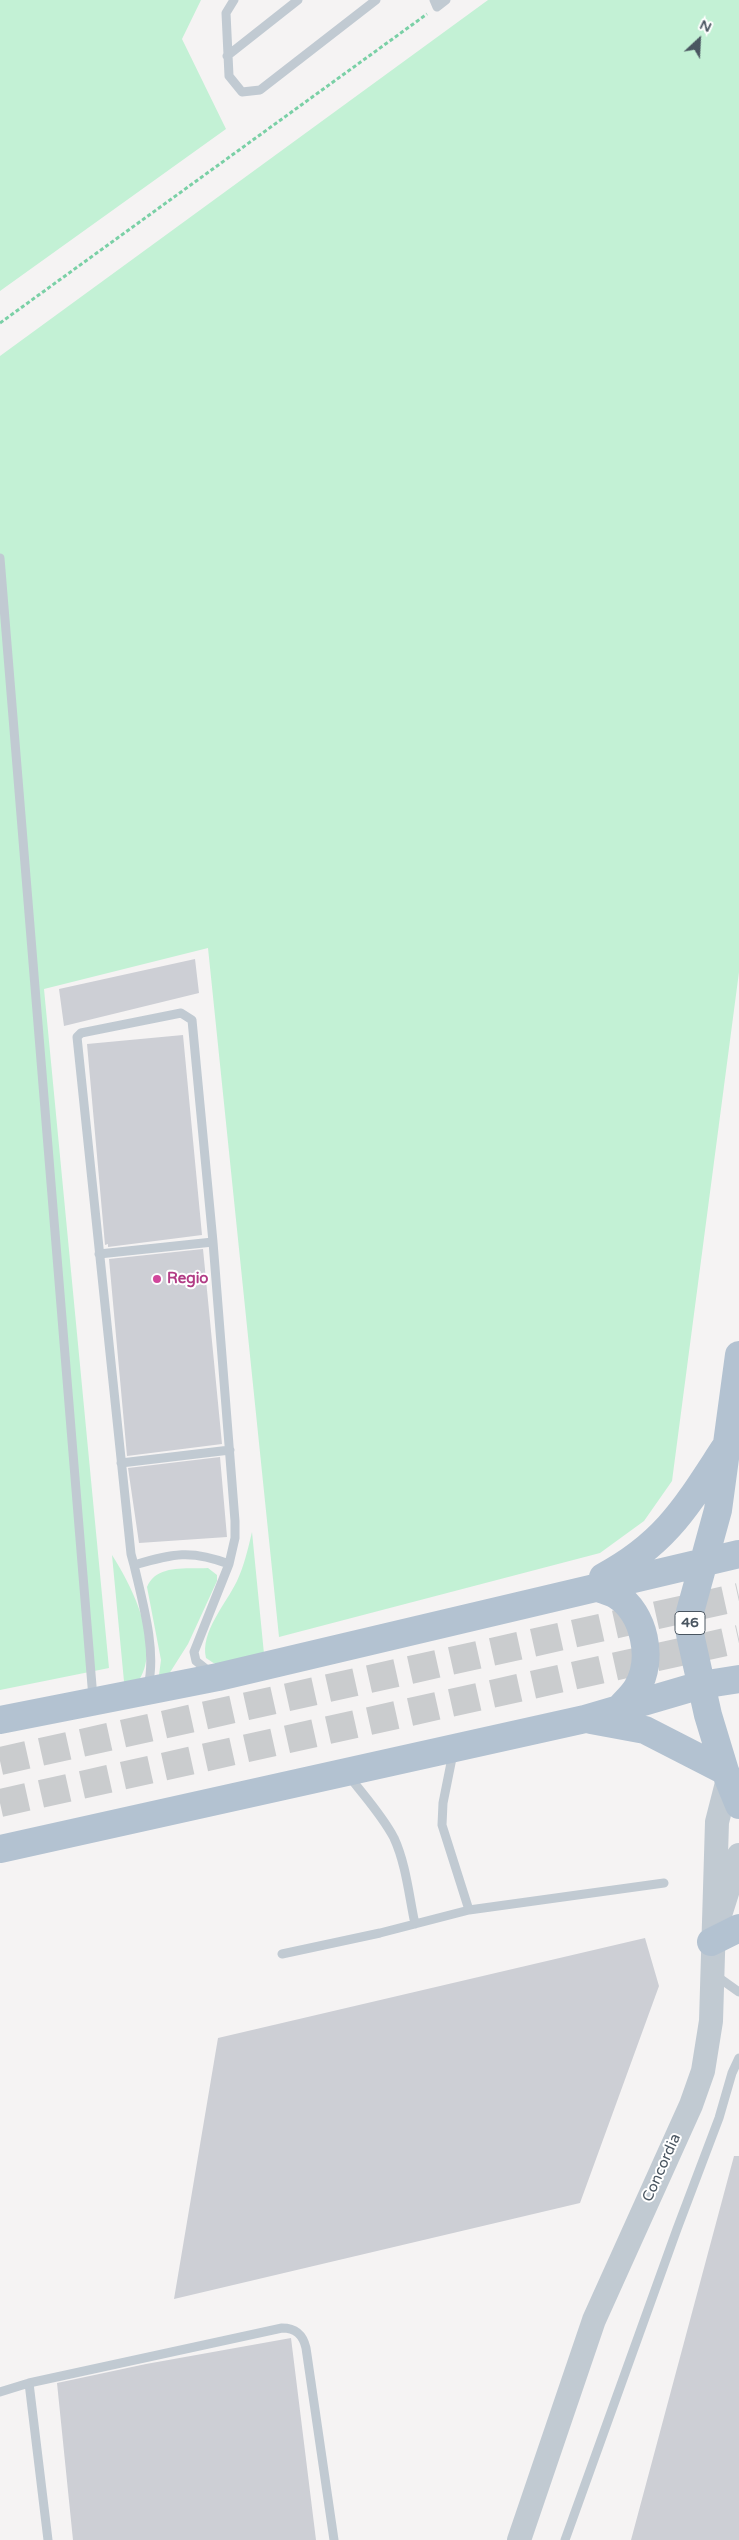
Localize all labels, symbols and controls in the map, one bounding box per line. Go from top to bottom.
north arrow [674,15,724,65]
text: N [697,16,714,36]
place label: Regio [167,1270,208,1288]
marker: Regio [151,1273,163,1285]
road number: 46 [675,1612,705,1635]
street label: Concordia [639,2131,685,2205]

